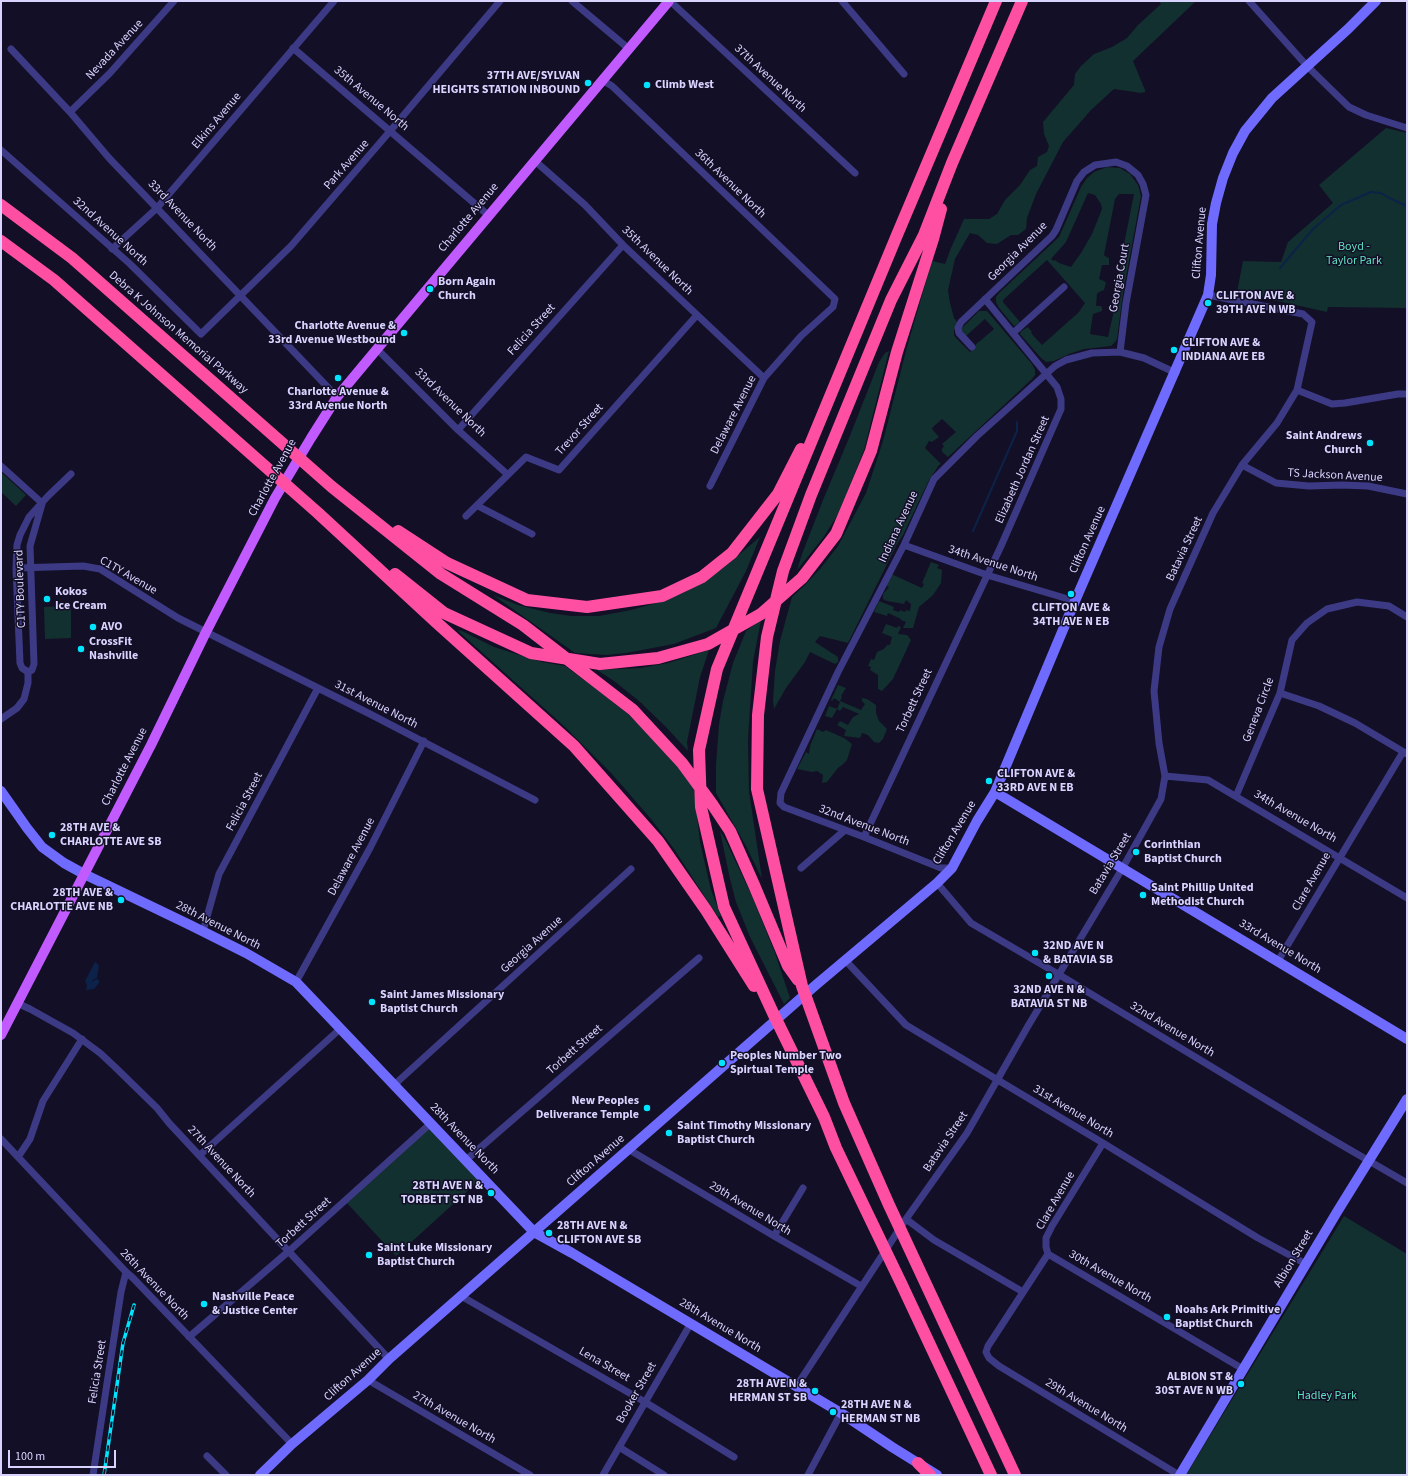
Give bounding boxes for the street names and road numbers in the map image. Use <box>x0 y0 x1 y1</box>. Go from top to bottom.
street label: Nevada Avenue <box>83 17 147 83</box>
street label: 37th Avenue North <box>731 42 809 116</box>
street label: 35th Avenue North <box>331 63 411 135</box>
street label: Elkins Avenue <box>189 90 245 152</box>
street label: Park Avenue <box>321 137 373 193</box>
street label: 36th Avenue North <box>691 146 769 222</box>
street label: 33rd Avenue North <box>144 177 220 255</box>
street label: Charlotte Avenue <box>436 180 502 256</box>
street label: 32nd Avenue North <box>70 195 150 269</box>
street label: Clifton Avenue <box>1190 206 1210 280</box>
street label: Georgia Avenue <box>985 219 1051 285</box>
street label: 35th Avenue North <box>618 223 696 299</box>
street label: Georgia Court <box>1107 243 1133 313</box>
street label: Debra K Johnson Memorial Parkway <box>105 269 251 397</box>
street label: Felicia Street <box>505 301 559 359</box>
street label: 33rd Avenue North <box>411 365 489 441</box>
street label: Delaware Avenue <box>708 373 760 457</box>
street label: Trevor Street <box>553 401 607 459</box>
street label: Elizabeth Jordan Street <box>993 414 1053 526</box>
street label: Charlotte Avenue <box>246 437 300 519</box>
street label: TS Jackson Avenue <box>1287 466 1383 486</box>
street label: Indiana Avenue <box>876 489 922 565</box>
street label: Clifton Avenue <box>1067 504 1109 576</box>
street label: Batavia Street <box>1164 514 1206 584</box>
street label: 34th Avenue North <box>946 543 1040 585</box>
street label: C1TY Boulevard <box>12 550 30 628</box>
street label: C1TY Avenue <box>97 554 159 598</box>
street label: Torbett Street <box>894 667 936 735</box>
street label: Geneva Circle <box>1240 676 1278 744</box>
street label: 31st Avenue North <box>332 678 420 732</box>
street label: Charlotte Avenue <box>99 725 151 809</box>
street label: Felicia Street <box>223 770 267 834</box>
street label: 34th Avenue North <box>1251 787 1339 847</box>
street label: Clifton Avenue <box>930 798 980 868</box>
street label: 32nd Avenue North <box>817 802 911 850</box>
street label: Delaware Avenue <box>325 815 379 899</box>
street label: Batavia Street <box>1087 830 1135 898</box>
street label: Clare Avenue <box>1289 850 1335 914</box>
street label: 28th Avenue North <box>173 898 263 954</box>
street label: Georgia Avenue <box>498 913 566 977</box>
street label: 33rd Avenue North <box>1236 917 1324 977</box>
street label: 32nd Avenue North <box>1127 999 1217 1061</box>
street label: Torbett Street <box>544 1022 606 1078</box>
street label: 31st Avenue North <box>1030 1082 1116 1142</box>
street label: 28th Avenue North <box>426 1100 502 1178</box>
street label: Batavia Street <box>920 1109 972 1175</box>
street label: 27th Avenue North <box>184 1123 258 1201</box>
street label: Clifton Avenue <box>564 1132 628 1190</box>
street label: Clare Avenue <box>1033 1169 1079 1233</box>
street label: 29th Avenue North <box>706 1179 794 1239</box>
street label: Torbett Street <box>274 1195 334 1251</box>
street label: Albion Street <box>1271 1228 1317 1290</box>
street label: 26th Avenue North <box>116 1246 192 1324</box>
street label: 30th Avenue North <box>1066 1247 1154 1307</box>
street label: 28th Avenue North <box>676 1296 764 1356</box>
street label: Felicia Street <box>86 1339 110 1405</box>
street label: Clifton Avenue <box>321 1345 385 1405</box>
street label: Lena Street <box>576 1345 632 1385</box>
street label: Booker Street <box>614 1360 660 1426</box>
street label: 29th Avenue North <box>1042 1376 1130 1436</box>
street label: 27th Avenue North <box>410 1388 498 1448</box>

